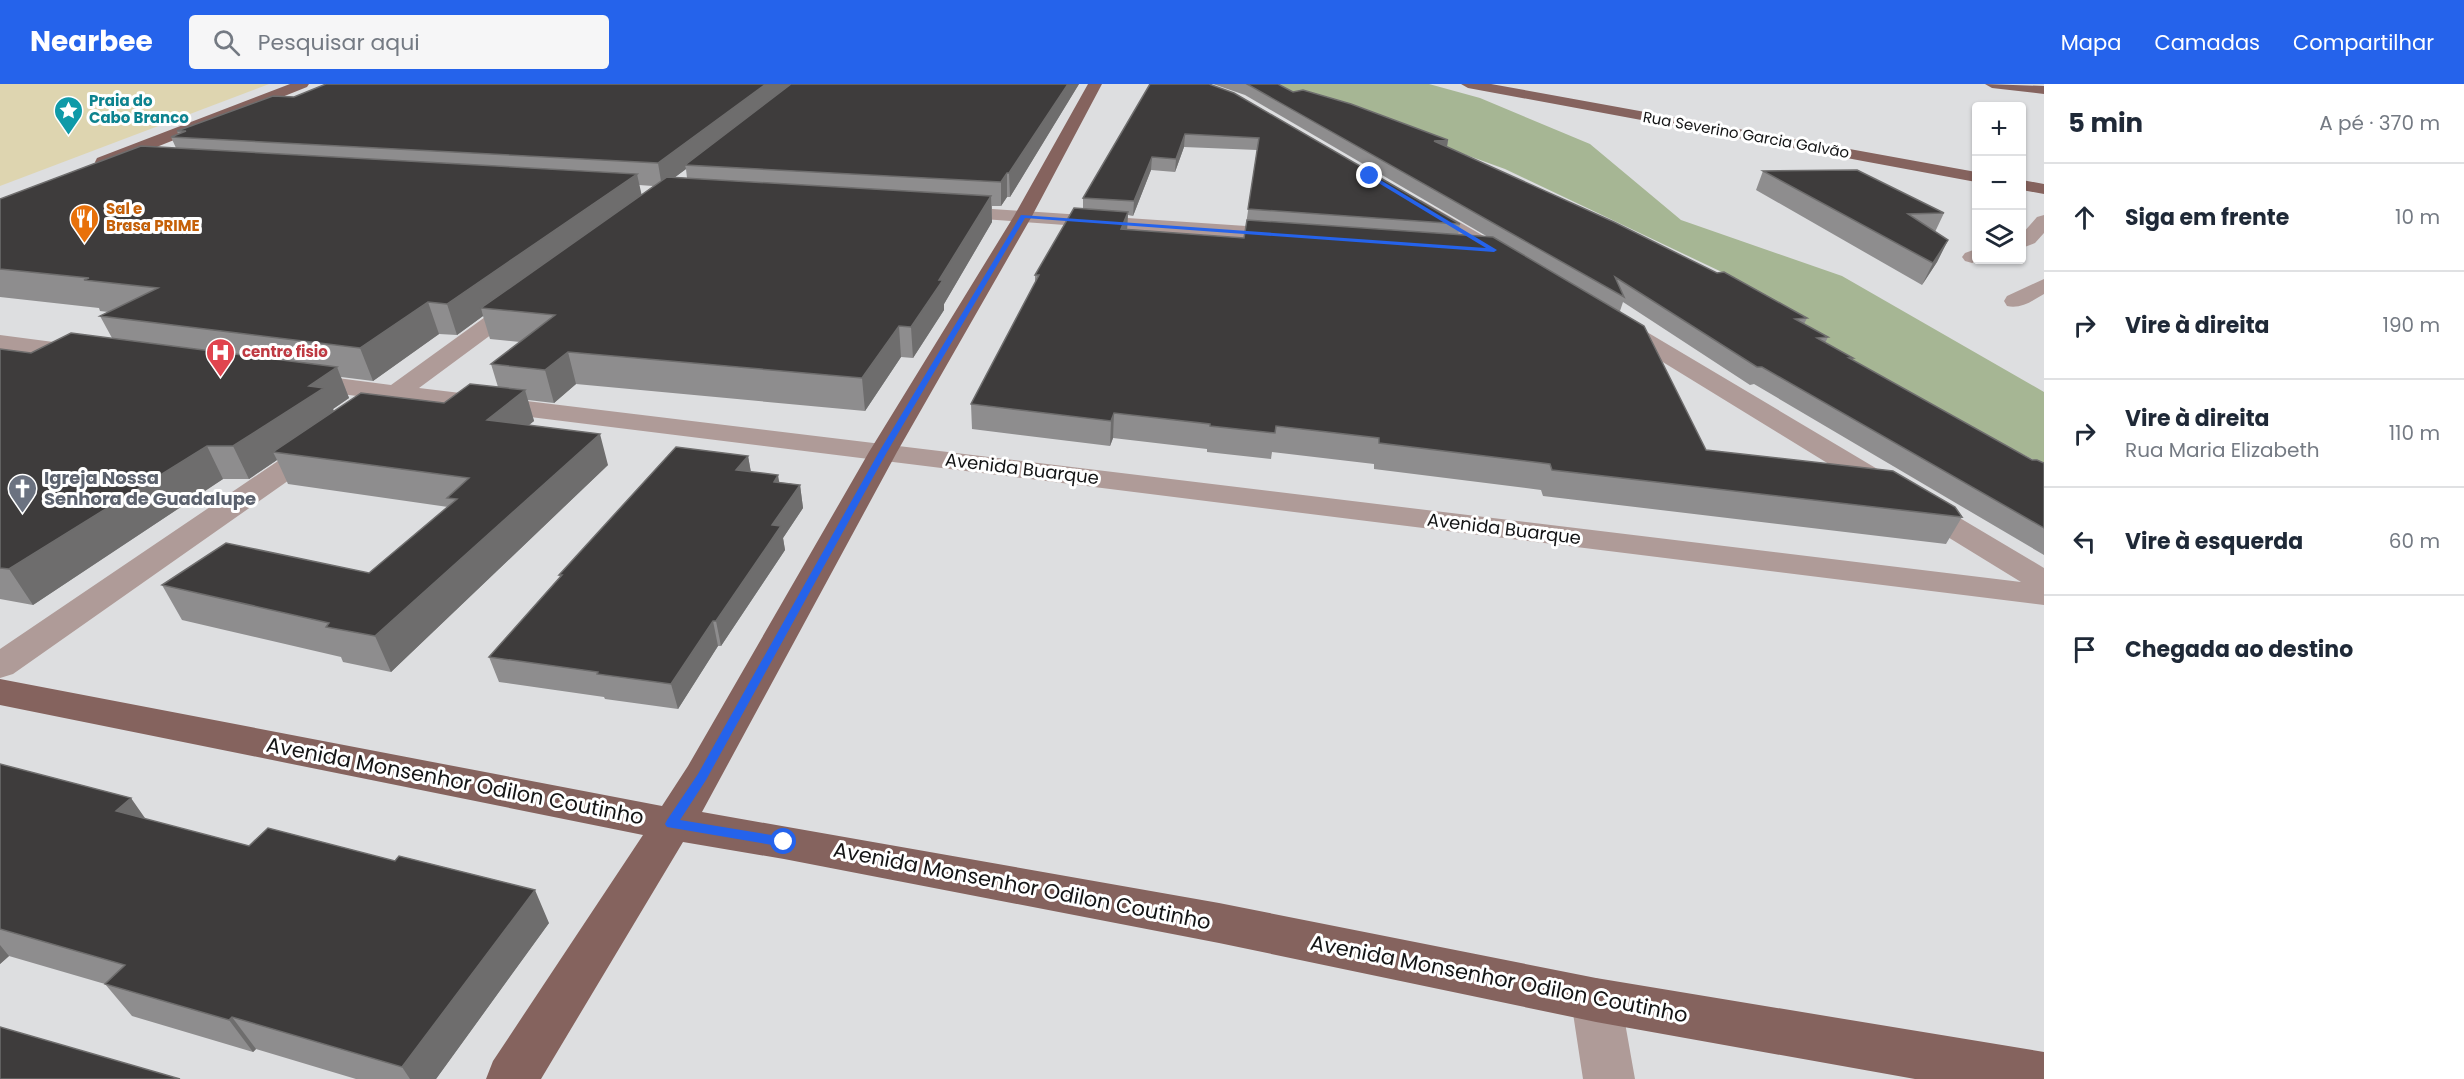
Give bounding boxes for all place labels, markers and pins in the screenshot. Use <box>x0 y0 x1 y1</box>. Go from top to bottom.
place label: Praia do Cabo Branco <box>89 90 189 128</box>
place icon: Praia do Cabo Branco <box>52 94 84 136</box>
place label: Sal e Brasa PRIME <box>106 198 200 236</box>
restaurant icon: Sal e Brasa PRIME <box>69 202 101 244</box>
hospital icon: centro fisio <box>205 336 237 378</box>
place label: centro fisio <box>242 341 328 362</box>
place label: Igreja Nossa Senhora de Guadalupe <box>44 465 256 511</box>
church icon: Igreja Nossa Senhora de Guadalupe <box>7 472 39 514</box>

